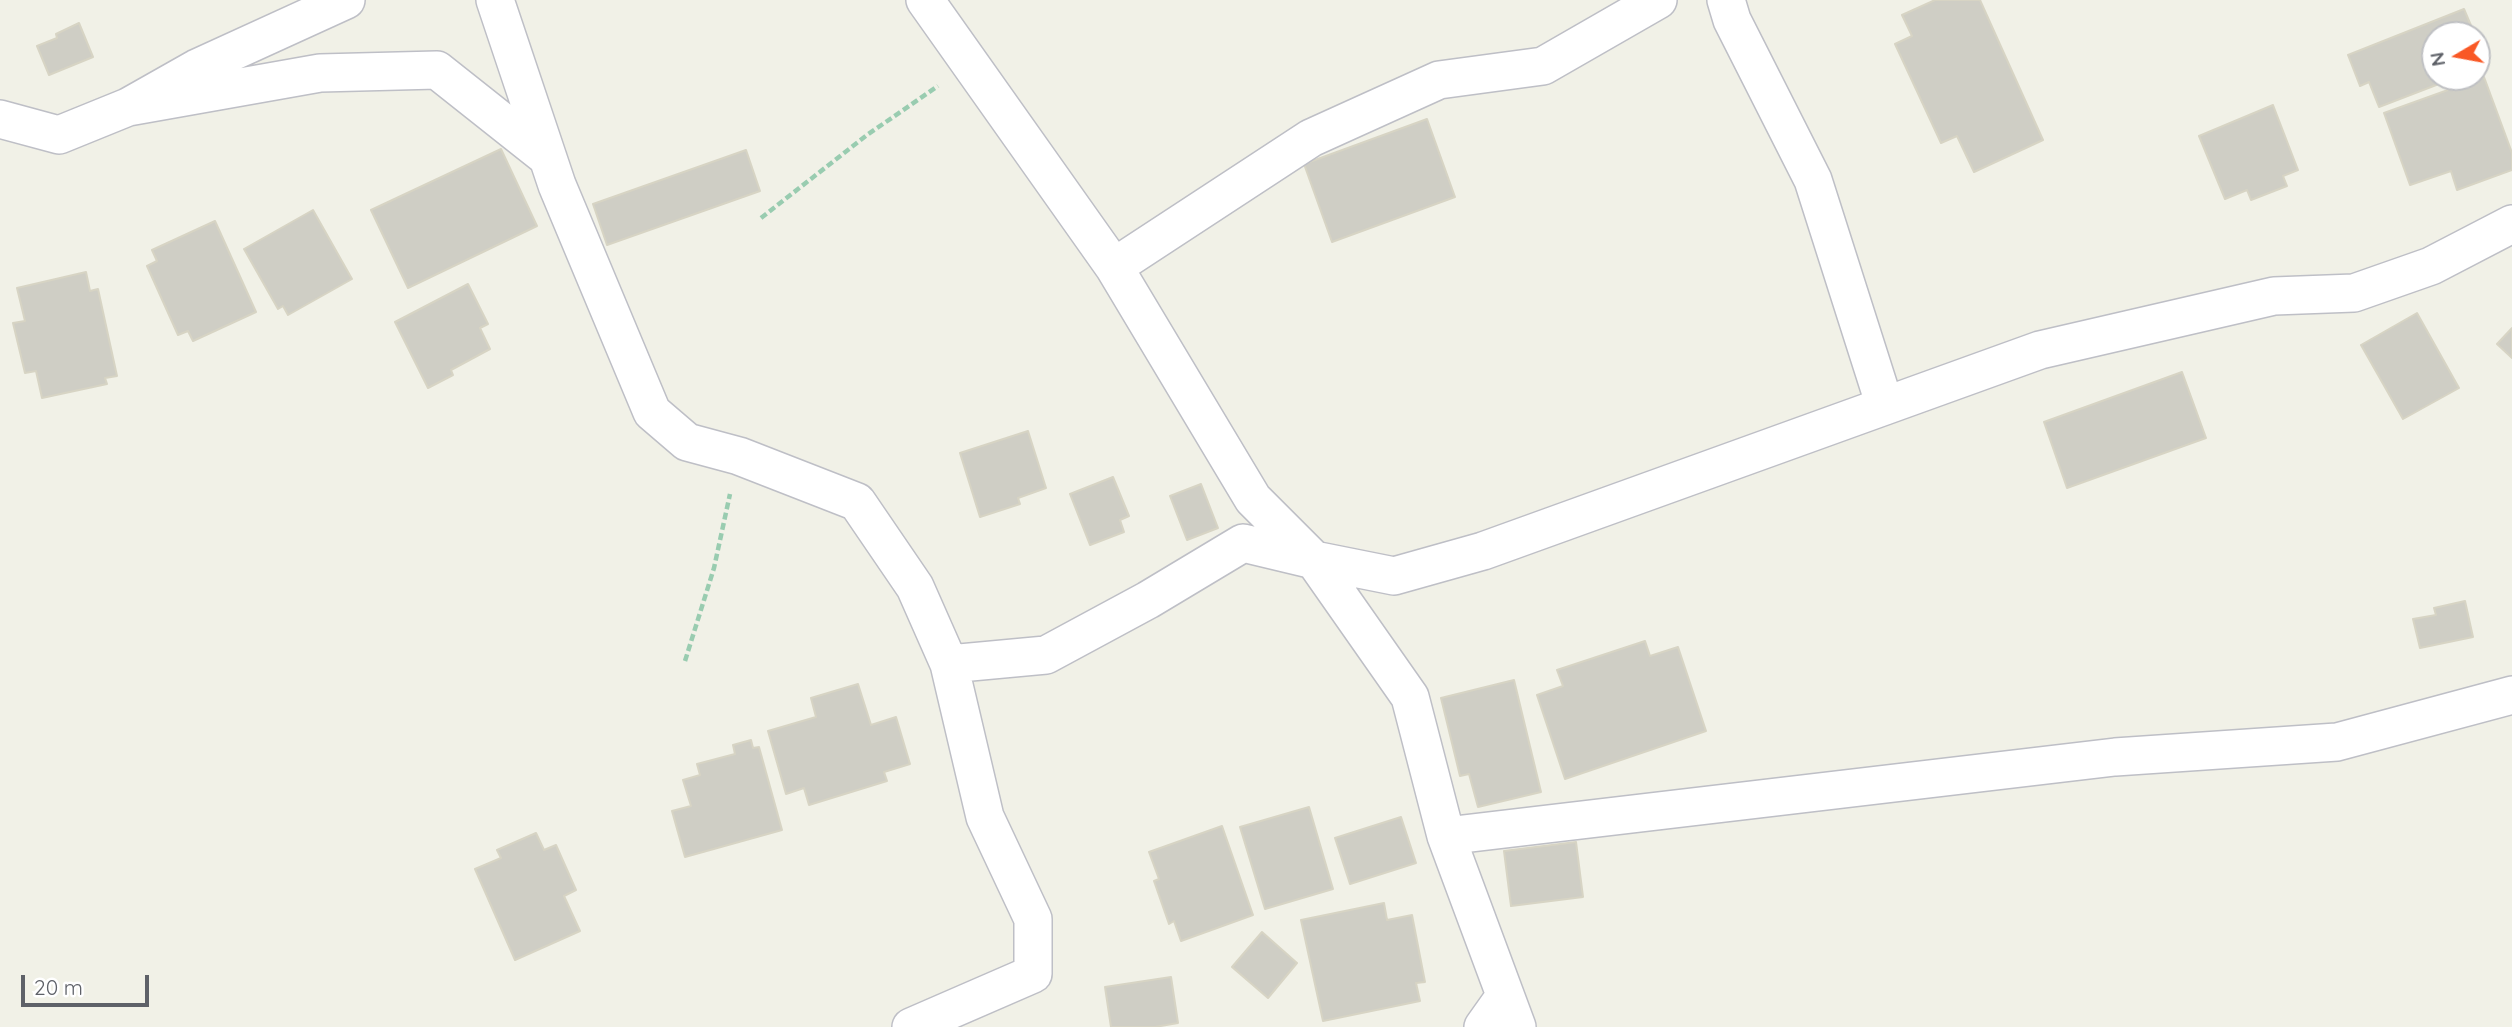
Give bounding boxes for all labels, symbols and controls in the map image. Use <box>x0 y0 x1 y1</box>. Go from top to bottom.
north arrow <box>2421 21 2491 91</box>
text: N <box>2424 50 2450 68</box>
scale bar <box>24 960 152 1004</box>
text: 20 m <box>34 974 83 1000</box>

